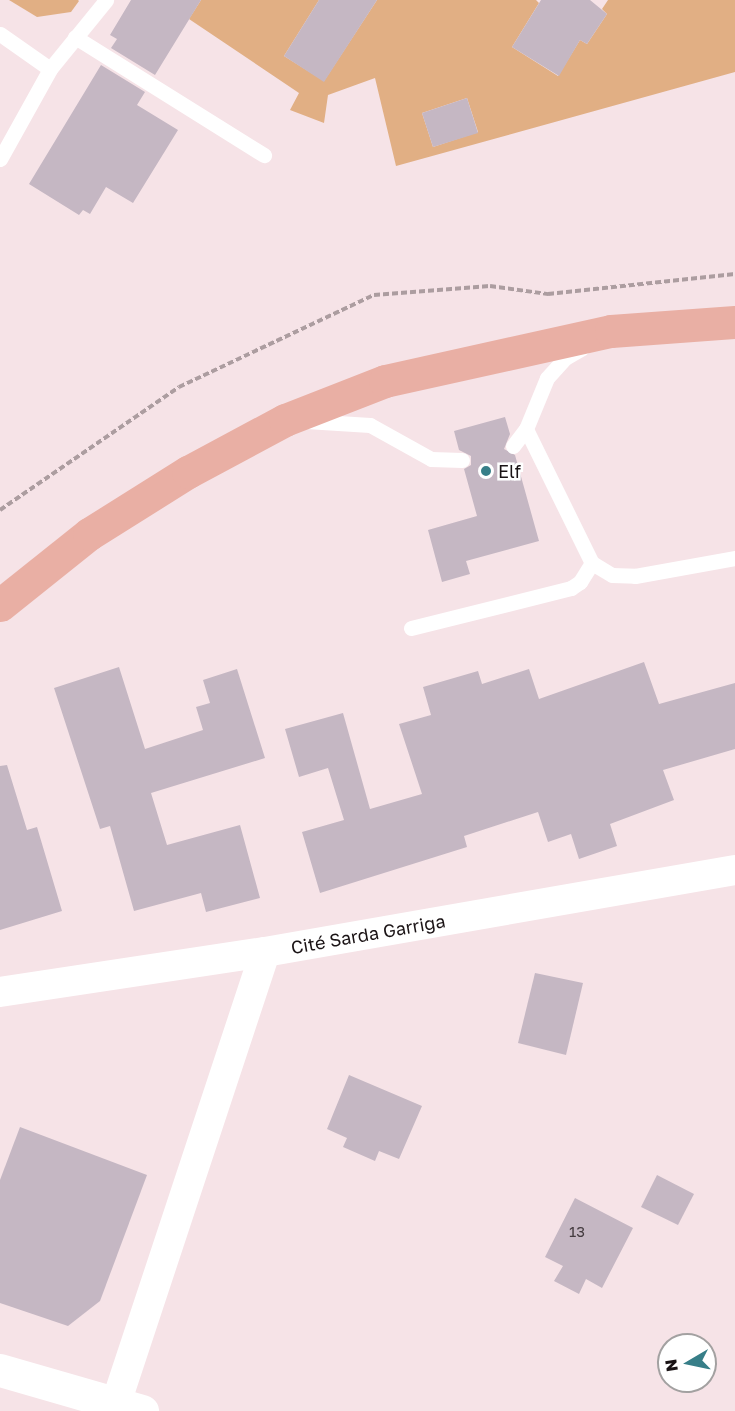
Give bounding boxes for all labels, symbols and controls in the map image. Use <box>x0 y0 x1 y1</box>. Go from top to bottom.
place label: Elf <box>498 460 521 482</box>
marker: Elf <box>479 464 493 478</box>
street label: Cité Sarda Garriga <box>289 910 447 958</box>
house number: 13 <box>569 1223 585 1241</box>
north arrow <box>657 1333 717 1393</box>
text: N <box>660 1358 682 1373</box>

